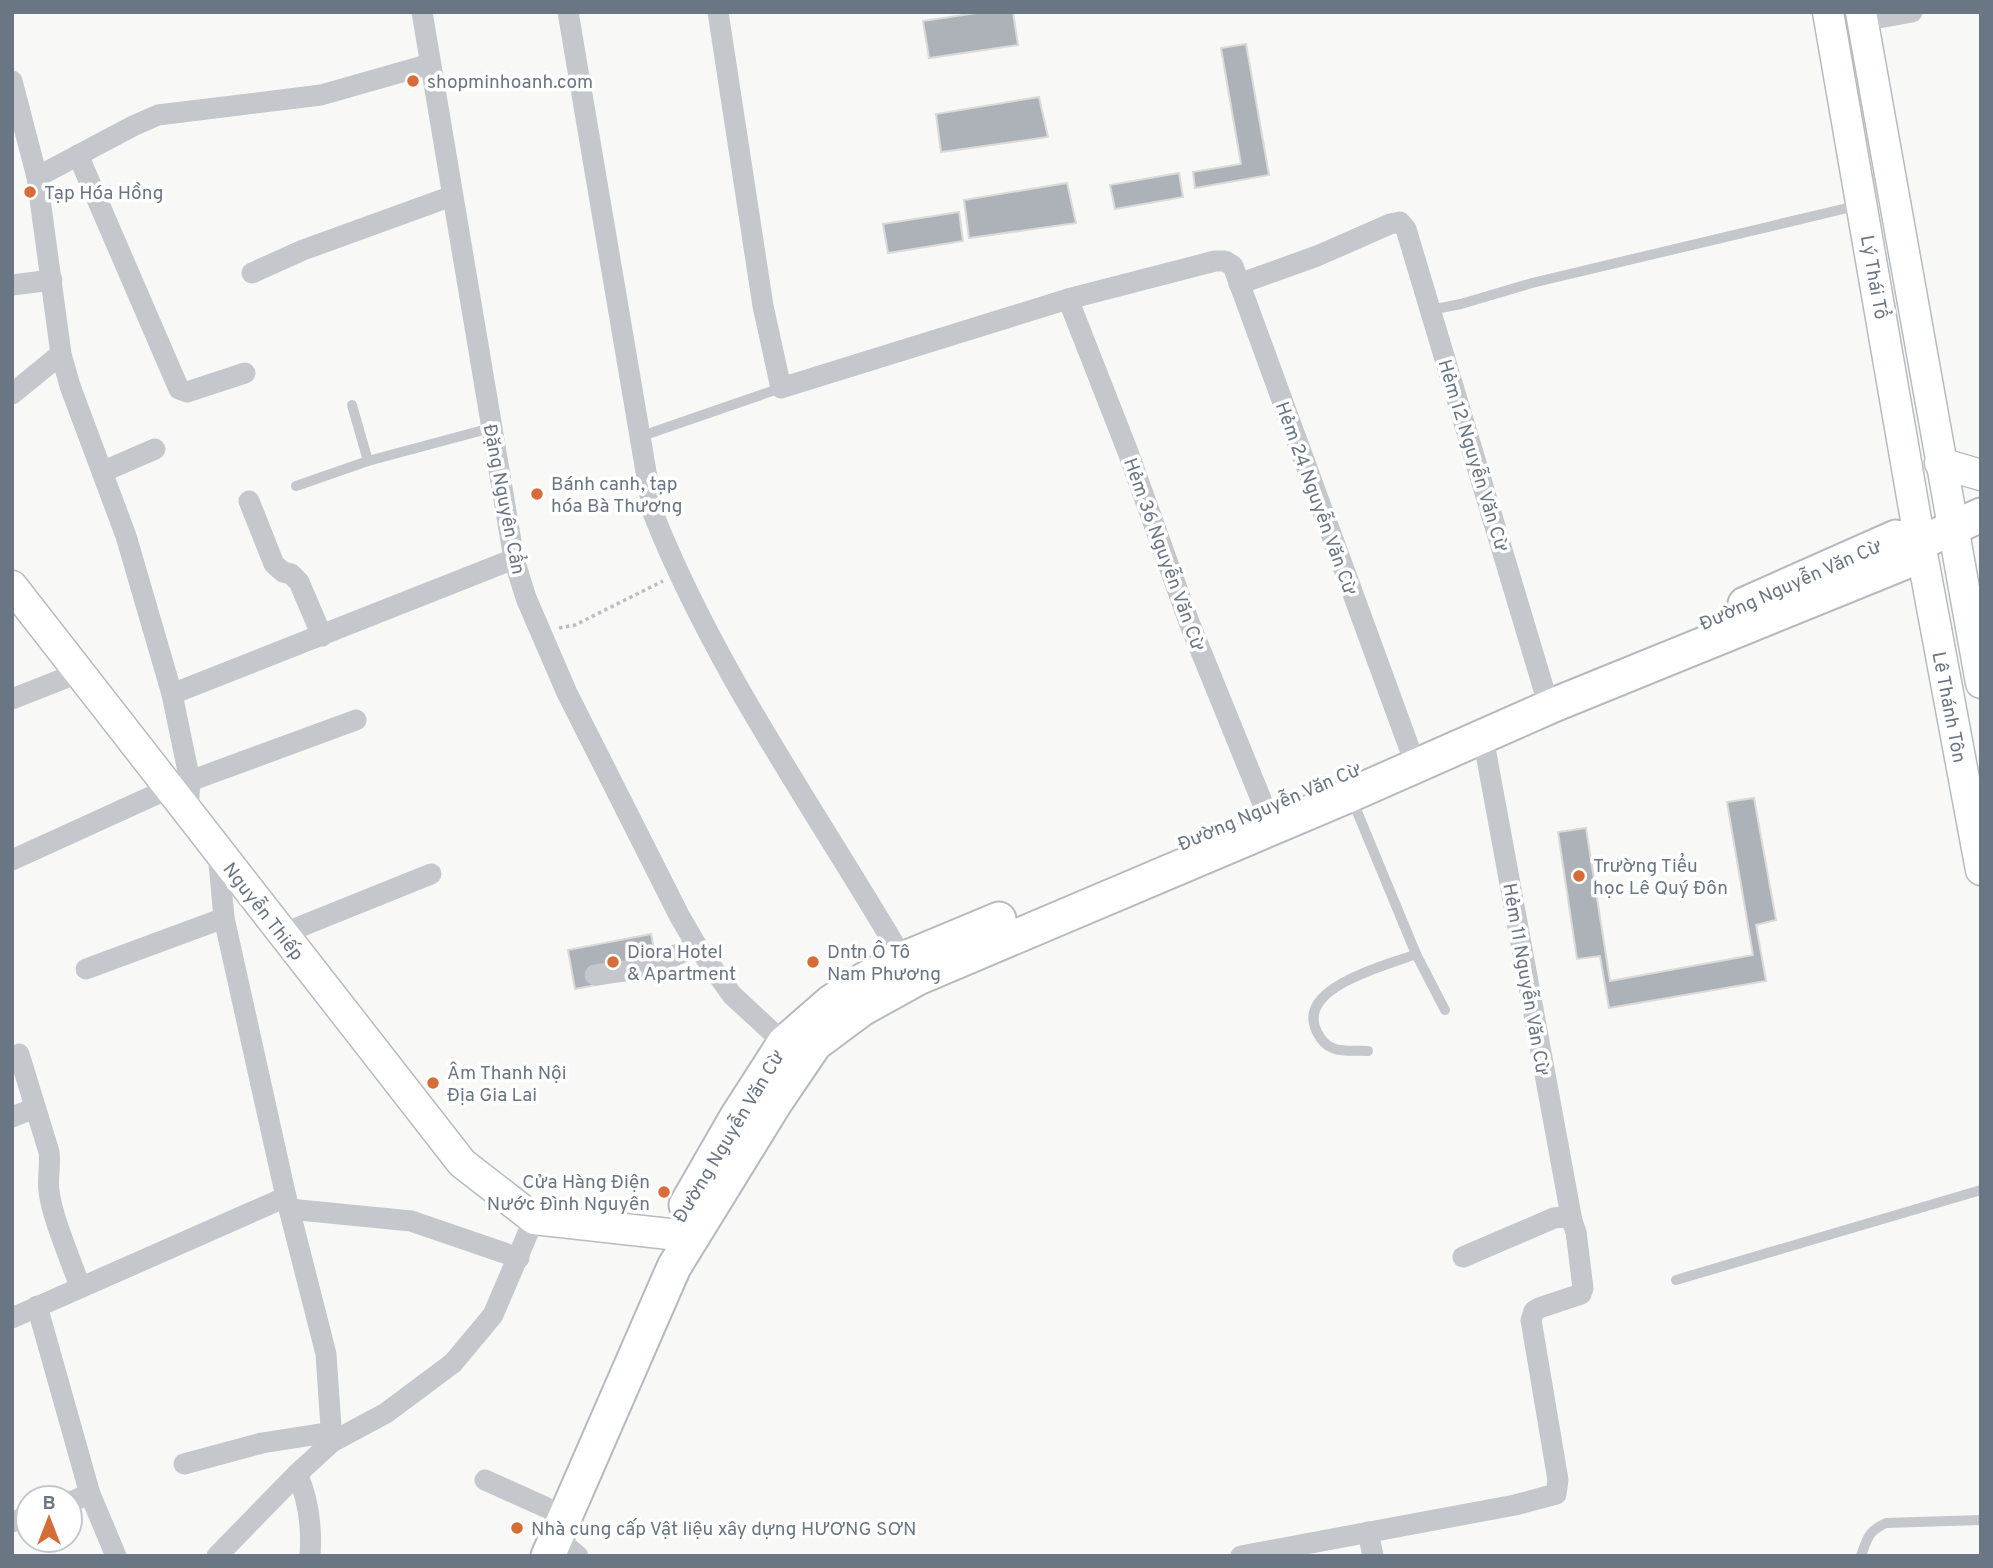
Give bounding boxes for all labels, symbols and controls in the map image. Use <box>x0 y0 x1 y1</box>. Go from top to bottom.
place label: shopminhoanh.com <box>427 71 593 95</box>
marker: shopminhoanh.com <box>405 73 421 89</box>
place label: Tạp Hóa Hồng <box>44 182 163 206</box>
marker: Tạp Hóa Hồng <box>22 184 38 200</box>
street label: Lý Thái Tổ <box>1854 233 1895 321</box>
street label: Hẻm 12 Nguyễn Văn Cừ <box>1431 356 1514 554</box>
street label: Hẻm 24 Nguyễn Văn Cừ <box>1269 398 1362 599</box>
street label: Đặng Nguyên Cẩn <box>477 422 532 577</box>
street label: Hẻm 36 Nguyễn Văn Cừ <box>1117 455 1210 654</box>
place label: Bánh canh, tạp hóa Bà Thương <box>551 473 682 519</box>
marker: Bánh canh, tạp hóa Bà Thương <box>529 486 545 502</box>
street label: Đường Nguyễn Văn Cừ <box>1696 534 1886 637</box>
street label: Lê Thánh Tôn <box>1925 650 1971 765</box>
street label: Đường Nguyễn Văn Cừ <box>1174 757 1365 857</box>
place label: Trường Tiểu học Lê Quý Đôn <box>1593 852 1728 901</box>
street label: Nguyễn Thiếp <box>217 858 309 966</box>
marker: Trường Tiểu học Lê Quý Đôn <box>1571 868 1587 884</box>
street label: Hẻm 11 Nguyễn Văn Cừ <box>1496 881 1555 1077</box>
place label: Dntn Ô Tô Nam Phương <box>827 940 941 987</box>
place label: Diora Hotel & Apartment <box>627 941 736 987</box>
marker: Diora Hotel & Apartment <box>605 954 621 970</box>
marker: Dntn Ô Tô Nam Phương <box>805 954 821 970</box>
street label: Đường Nguyễn Văn Cừ <box>668 1046 791 1228</box>
place label: Âm Thanh Nội Địa Gia Lai <box>447 1061 567 1108</box>
marker: Âm Thanh Nội Địa Gia Lai <box>425 1075 441 1091</box>
place label: Cửa Hàng Điện Nước Đình Nguyên <box>487 1171 650 1217</box>
marker: Cửa Hàng Điện Nước Đình Nguyên <box>656 1184 672 1200</box>
north arrow <box>14 1484 84 1554</box>
text: B <box>42 1492 56 1516</box>
place label: Nhà cung cấp Vật liệu xây dựng HƯƠNG SƠN <box>531 1518 916 1542</box>
marker: Nhà cung cấp Vật liệu xây dựng HƯƠNG SƠN <box>509 1520 525 1536</box>

